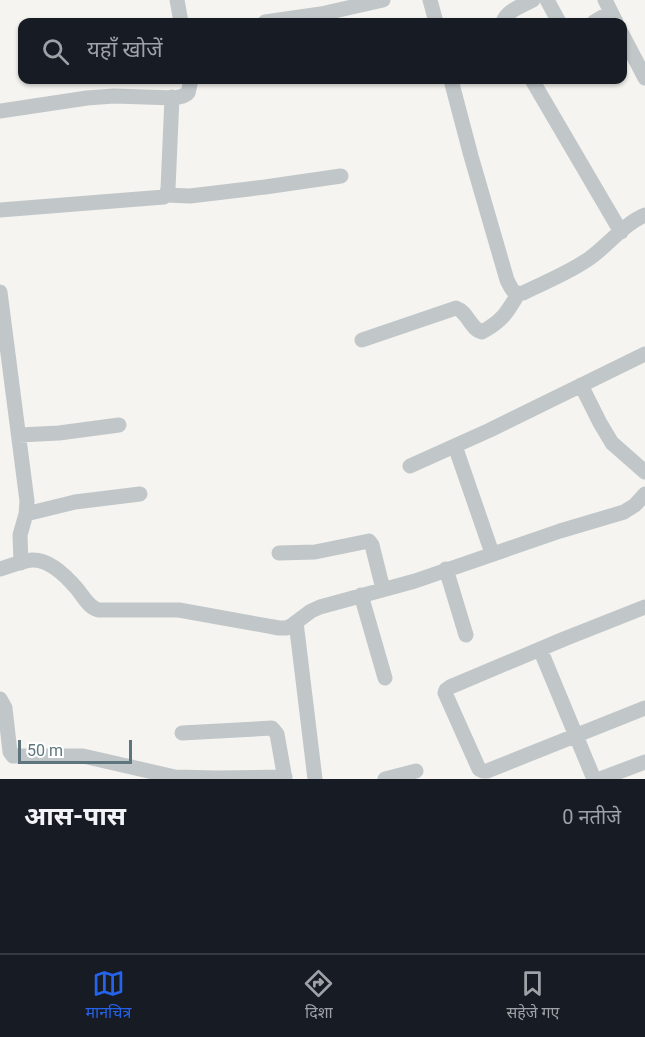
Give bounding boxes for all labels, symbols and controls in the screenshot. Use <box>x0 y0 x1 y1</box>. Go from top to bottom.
search box <box>18 18 627 84</box>
icon: search <box>39 35 72 68</box>
text: यहाँ खोजें <box>87 37 163 62</box>
scale bar <box>18 737 132 764</box>
text: 50 m <box>27 741 63 760</box>
text: आस-पास <box>24 801 126 831</box>
text: 0 नतीजे <box>562 805 621 829</box>
tab: मानचित्र <box>86 967 131 1025</box>
tab: दिशा <box>302 967 335 1025</box>
tab: सहेजे गए <box>506 967 559 1025</box>

